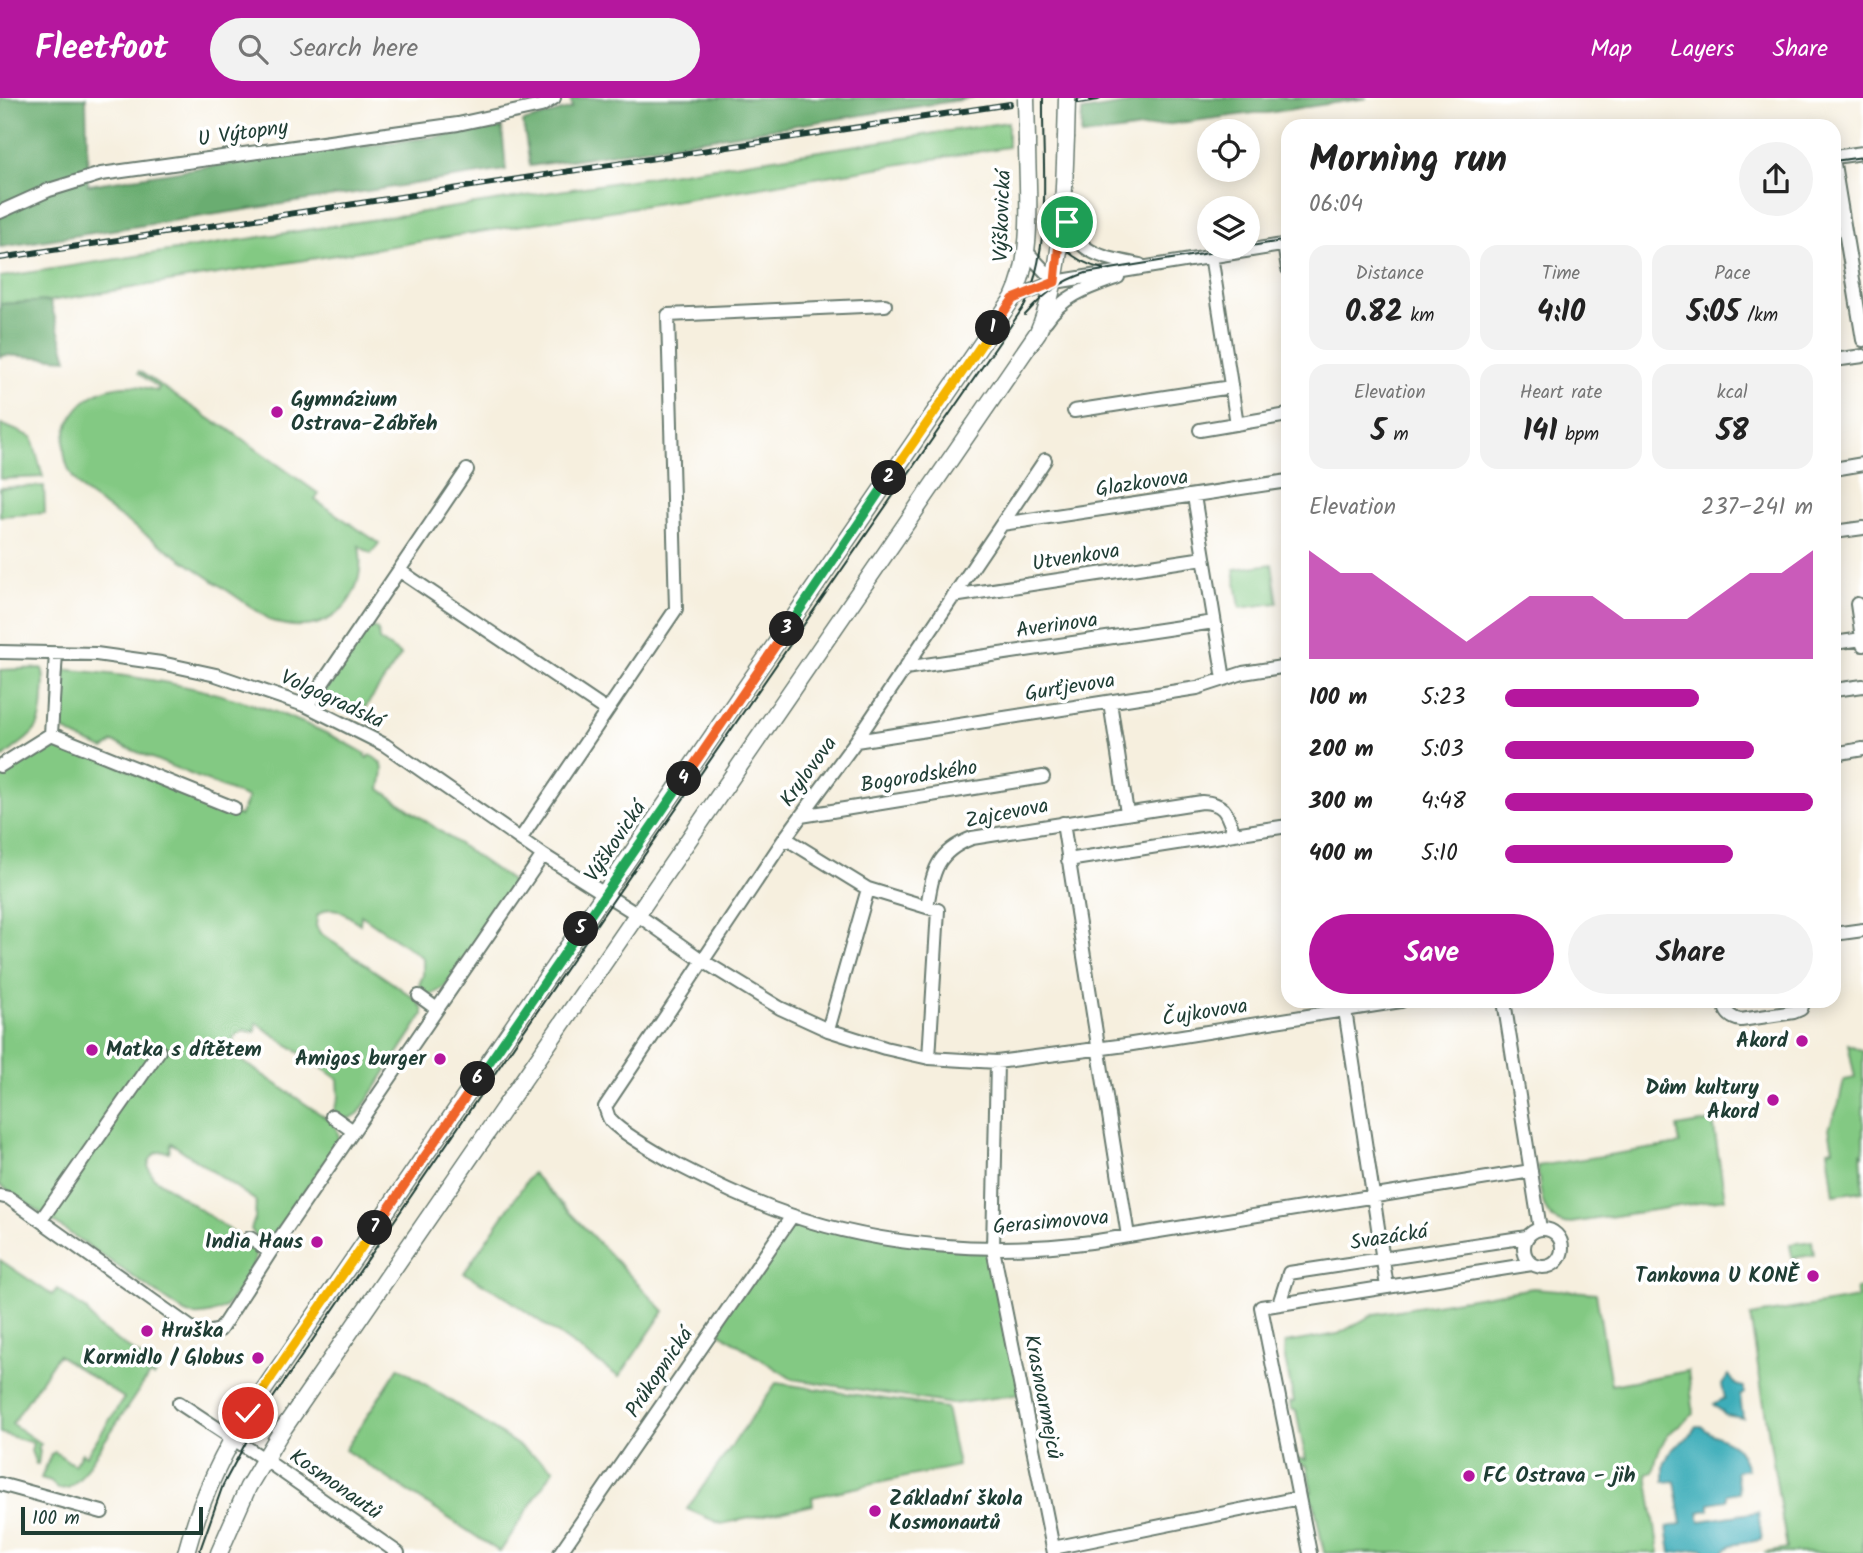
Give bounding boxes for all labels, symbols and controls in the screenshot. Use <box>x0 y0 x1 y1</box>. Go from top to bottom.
search box <box>210 18 700 81</box>
text: Fleetfoot <box>35 23 168 76</box>
text: Search here <box>290 28 418 70</box>
icon: search <box>234 30 272 68</box>
text: Map <box>1590 30 1632 69</box>
text: Layers <box>1670 30 1734 69</box>
text: Share <box>1772 30 1828 69</box>
street label: U Výtopny <box>196 111 290 157</box>
map controls <box>1197 119 1260 259</box>
button: locate <box>1197 119 1260 182</box>
text: Morning run <box>1309 131 1507 191</box>
button: share <box>1739 142 1813 216</box>
street label: Výškovická <box>985 167 1021 263</box>
text: 06:04 <box>1309 187 1363 223</box>
pin <box>1037 192 1097 252</box>
button: layers <box>1197 196 1260 259</box>
icon: arrive <box>1048 203 1086 241</box>
text: Distance <box>1356 259 1424 289</box>
text: Time <box>1542 259 1580 289</box>
text: Pace <box>1714 259 1750 289</box>
text: 0.82 <box>1345 289 1403 337</box>
text: 4:10 <box>1537 289 1585 337</box>
text: 5:05 <box>1687 289 1740 337</box>
text: km <box>1403 301 1434 331</box>
text: /km <box>1740 301 1778 331</box>
pin: 1 <box>976 310 1010 345</box>
text: 1 <box>990 312 995 342</box>
text: Elevation <box>1354 378 1426 408</box>
text: Heart rate <box>1520 378 1602 408</box>
text: kcal <box>1717 378 1748 408</box>
place label: Gymnázium Ostrava-Zábřeh <box>291 384 438 441</box>
marker: Gymnázium Ostrava-Zábřeh <box>269 404 285 420</box>
text: 5 <box>1371 408 1386 456</box>
text: 141 <box>1523 408 1557 456</box>
text: 58 <box>1716 408 1749 456</box>
text: m <box>1386 420 1409 450</box>
text: bpm <box>1557 420 1599 450</box>
pin: 2 <box>872 460 906 496</box>
street label: Glazkovova <box>1093 461 1191 507</box>
text: 2 <box>883 462 894 492</box>
text: Elevation <box>1309 490 1396 526</box>
text: 237–241 m <box>1701 490 1813 526</box>
street label: Utvenkova <box>1030 535 1122 581</box>
street label: Averinova <box>1014 604 1100 648</box>
pin: 3 <box>770 612 804 646</box>
text: 3 <box>781 613 792 643</box>
street label: Volgogradská <box>275 662 391 739</box>
street label: Gurťjevova <box>1023 665 1117 711</box>
text: 100 m <box>1309 680 1367 716</box>
text: 5:23 <box>1421 680 1466 716</box>
street label: Krylovova <box>772 730 846 814</box>
text: 200 m <box>1309 732 1374 768</box>
text: 5:03 <box>1421 732 1464 768</box>
street label: Bogorodského <box>858 751 980 803</box>
pin: 4 <box>666 762 702 796</box>
text: 4 <box>678 763 689 793</box>
text: 300 m <box>1309 784 1373 820</box>
text: 4:48 <box>1421 784 1466 820</box>
street label: Zajcevova <box>963 790 1051 838</box>
street label: Výškovická <box>577 793 657 889</box>
text: 400 m <box>1309 836 1373 872</box>
text: 5:10 <box>1421 836 1458 872</box>
pin: 5 <box>564 912 598 946</box>
text: 5 <box>576 913 585 943</box>
button: Save <box>1309 914 1554 994</box>
button: Share <box>1568 914 1813 994</box>
street label: Čujkovova <box>1160 990 1250 1036</box>
place label: Akord <box>1736 1025 1789 1058</box>
marker: Akord <box>1794 1033 1810 1049</box>
place label: Matka s dítětem <box>106 1034 262 1067</box>
marker: Matka s dítětem <box>84 1042 100 1058</box>
place label: Amigos burger <box>295 1043 427 1076</box>
marker: Amigos burger <box>432 1051 448 1067</box>
pin: 6 <box>461 1062 496 1096</box>
text: 6 <box>472 1063 483 1093</box>
place label: Dům kultury Akord <box>1645 1072 1760 1129</box>
marker: Dům kultury Akord <box>1765 1092 1781 1108</box>
street label: Gerasimovova <box>992 1201 1110 1245</box>
pin: 7 <box>358 1210 392 1246</box>
text: 7 <box>370 1212 379 1242</box>
street label: Svazácká <box>1348 1215 1432 1260</box>
place label: India Haus <box>205 1226 303 1259</box>
marker: India Haus <box>309 1234 325 1250</box>
place label: Tankovna U KONĚ <box>1635 1260 1800 1293</box>
marker: Tankovna U KONĚ <box>1805 1268 1821 1284</box>
place label: Hruška <box>161 1315 224 1348</box>
street label: Průkopnická <box>617 1319 704 1425</box>
marker: Hruška <box>139 1323 155 1339</box>
street label: Krasnoarmejců <box>1014 1332 1070 1462</box>
place label: Kormidlo / Globus <box>83 1342 244 1375</box>
marker: Kormidlo / Globus <box>250 1350 266 1366</box>
pin <box>218 1383 278 1443</box>
icon: check <box>229 1394 267 1432</box>
street label: Kosmonautů <box>282 1441 388 1529</box>
place label: FC Ostrava - jih <box>1483 1460 1636 1493</box>
marker: FC Ostrava - jih <box>1461 1468 1477 1484</box>
place label: Základní škola Kosmonautů <box>889 1483 1023 1540</box>
marker: Základní škola Kosmonautů <box>867 1503 883 1519</box>
scale bar <box>21 1504 203 1536</box>
text: 100 m <box>32 1504 80 1534</box>

